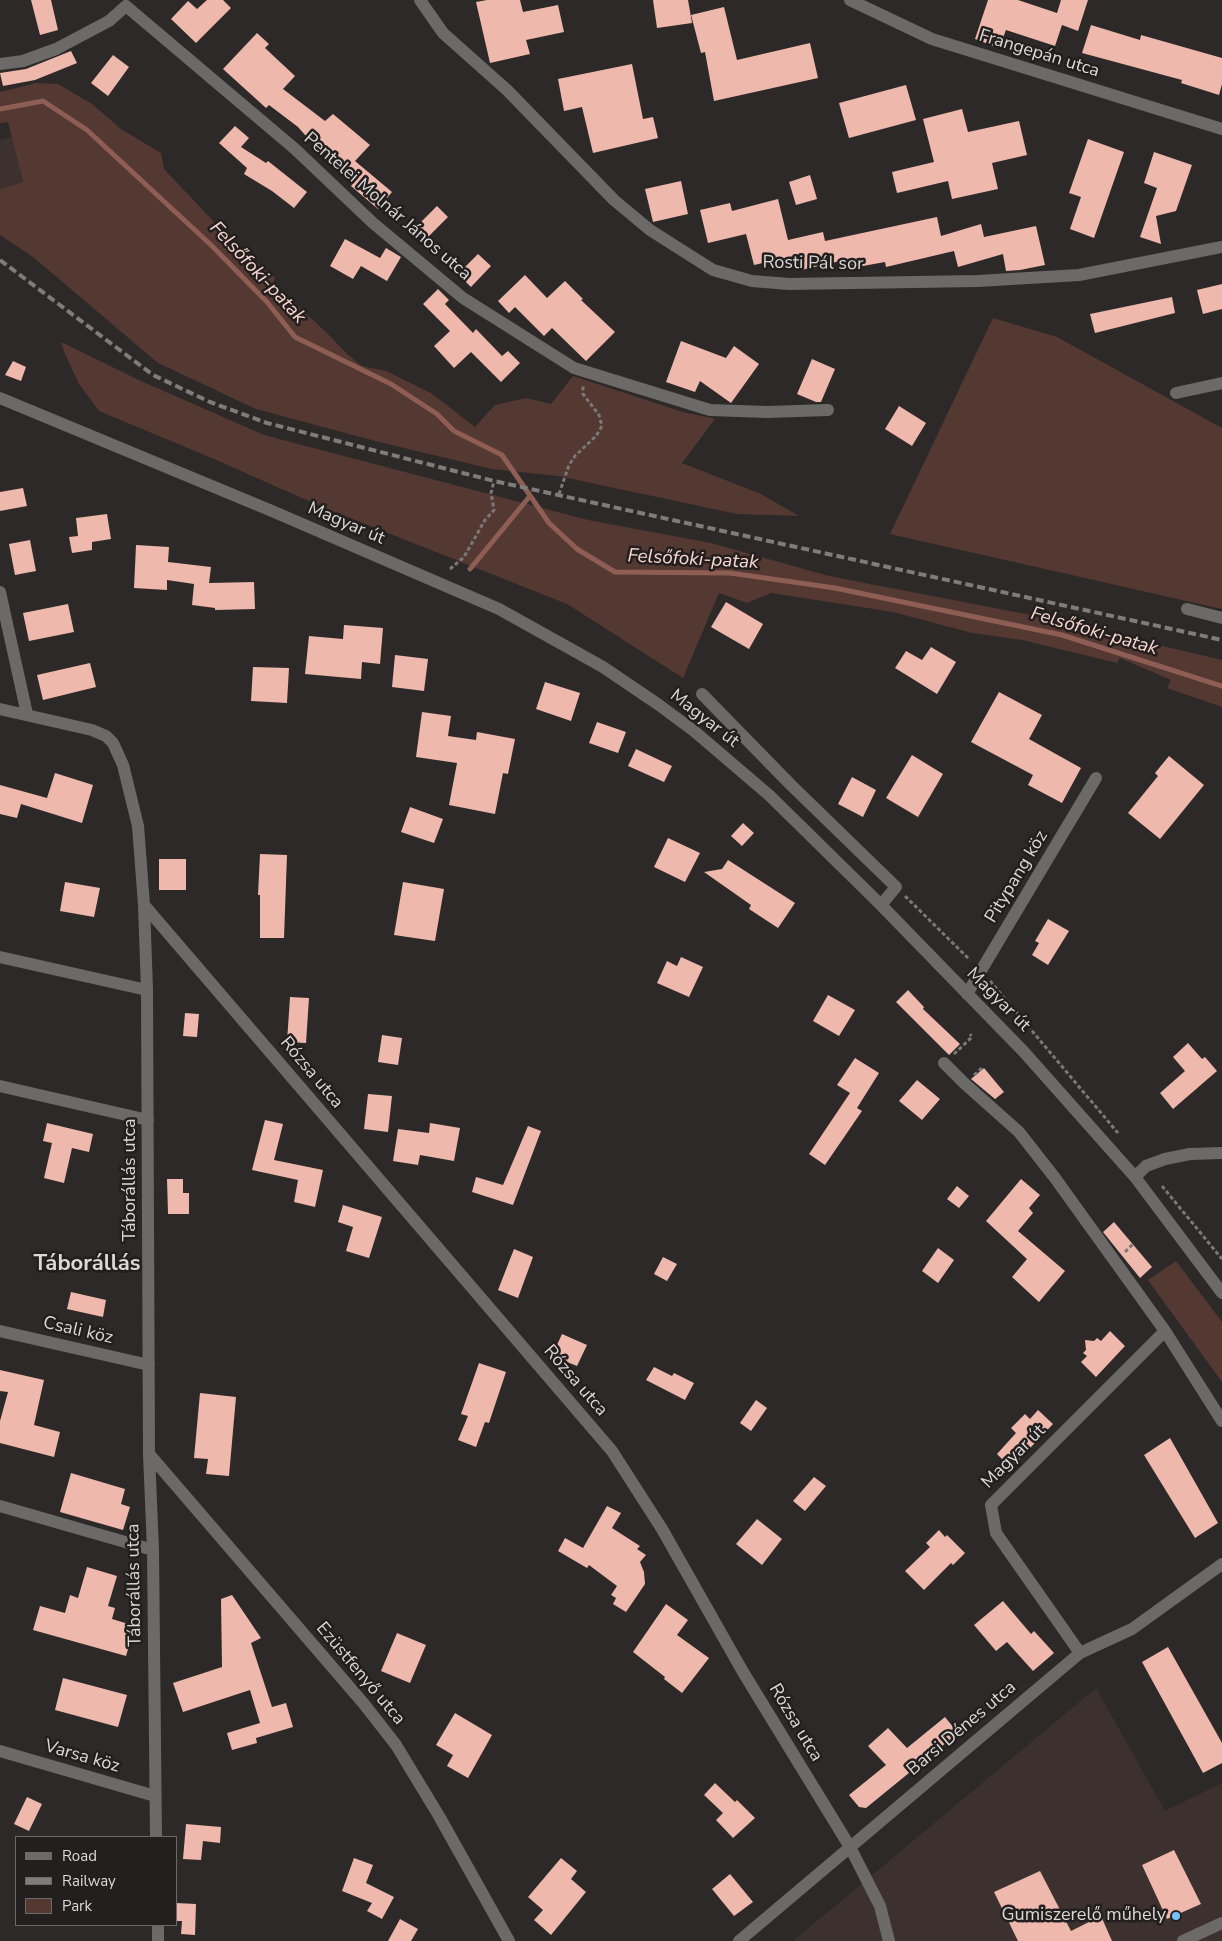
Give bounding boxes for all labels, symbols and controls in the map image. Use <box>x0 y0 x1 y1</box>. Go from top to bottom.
street label: Frangepán utca <box>976 25 1102 83</box>
street label: Pentelei Molnár János utca <box>299 128 475 286</box>
water label: Felsőfoki-patak <box>204 217 310 329</box>
street label: Rosti Pál sor <box>762 252 864 276</box>
street label: Magyar út <box>304 498 388 550</box>
water label: Felsőfoki-patak <box>627 545 759 575</box>
water label: Felsőfoki-patak <box>1028 603 1160 661</box>
street label: Magyar út <box>665 685 743 753</box>
street label: Pitypang köz <box>981 827 1053 927</box>
street label: Magyar út <box>962 964 1034 1036</box>
street label: Rózsa utca <box>275 1033 347 1113</box>
street label: Táborállás utca <box>120 1119 142 1241</box>
district label: Táborállás <box>33 1252 141 1278</box>
street label: Csali köz <box>41 1312 115 1350</box>
street label: Rózsa utca <box>538 1341 612 1421</box>
street label: Magyar út <box>978 1421 1050 1493</box>
street label: Táborállás utca <box>123 1523 147 1647</box>
street label: Ezüstfenyő utca <box>311 1618 409 1730</box>
street label: Barsi Dénes utca <box>903 1677 1021 1781</box>
street label: Rózsa utca <box>763 1680 827 1766</box>
street label: Varsa köz <box>42 1736 122 1778</box>
legend <box>15 1836 178 1926</box>
text: Road <box>62 1846 97 1866</box>
text: Railway <box>62 1871 116 1891</box>
text: Park <box>62 1896 92 1916</box>
place label: Gumiszerelő műhely <box>1001 1905 1166 1927</box>
marker: Gumiszerelő műhely <box>1170 1910 1182 1922</box>

